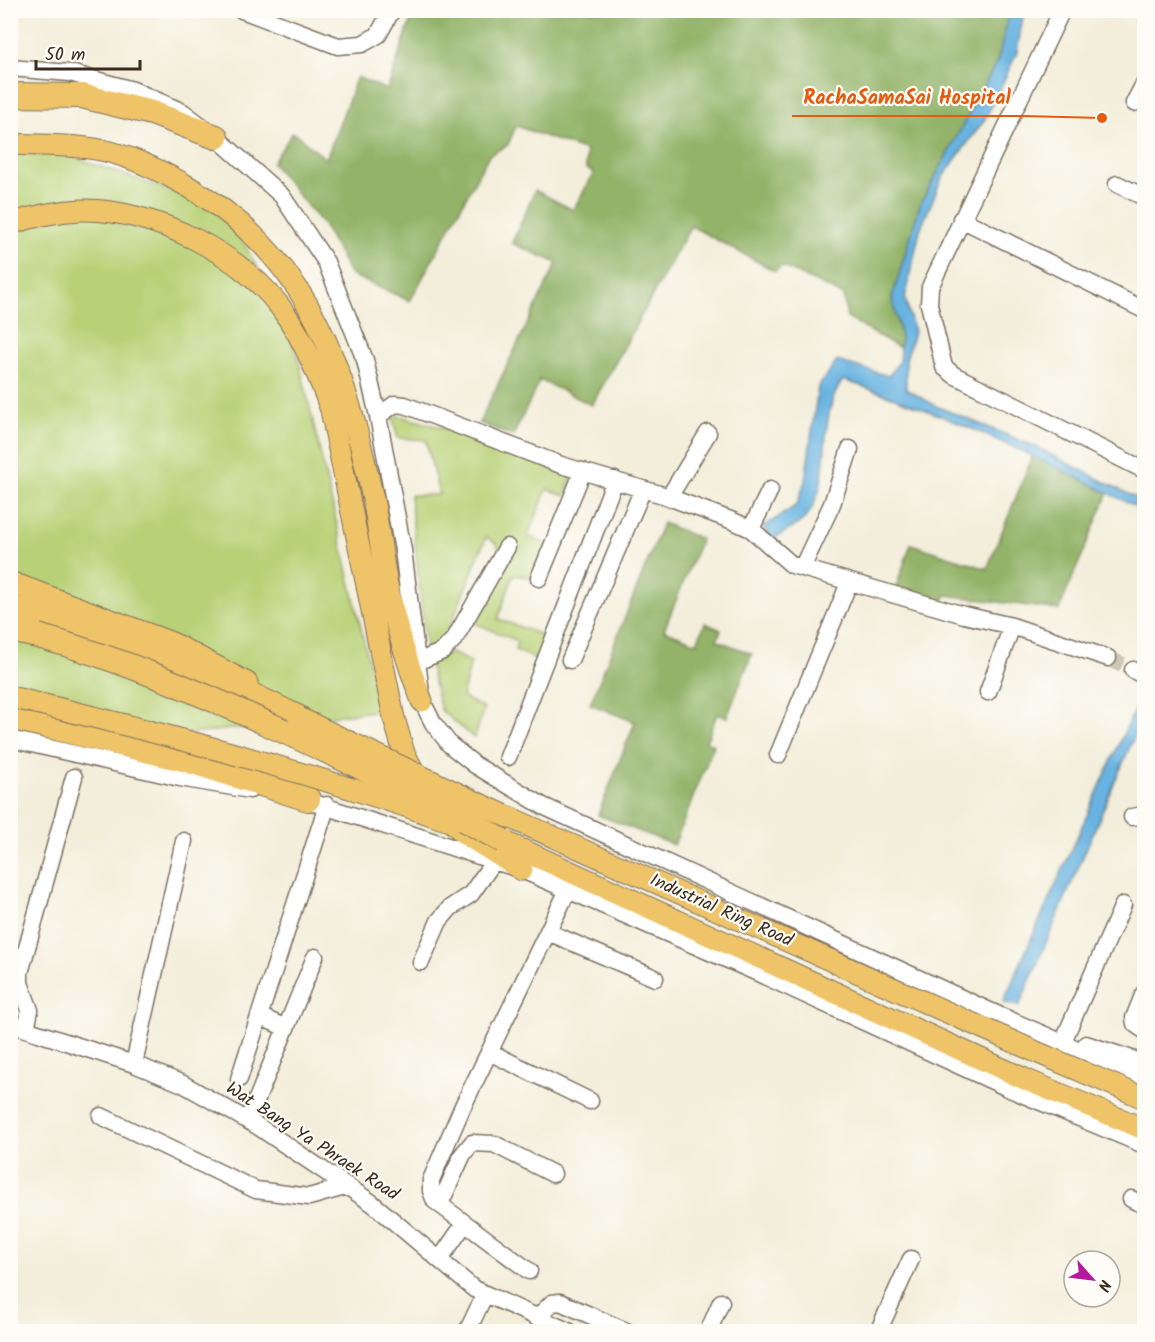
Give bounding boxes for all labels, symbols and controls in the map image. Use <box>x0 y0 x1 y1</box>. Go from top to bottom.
scale bar <box>36 33 140 71</box>
text: 50 m <box>45 41 85 70</box>
callout: RachaSamaSai Hospital <box>792 78 1023 116</box>
text: RachaSamaSai Hospital <box>803 83 1011 115</box>
street label: Industrial Ring Road <box>645 866 798 956</box>
street label: Wat Bang Ya Phraek Road <box>220 1075 405 1210</box>
north arrow <box>1062 1249 1122 1309</box>
text: N <box>1091 1275 1117 1296</box>

